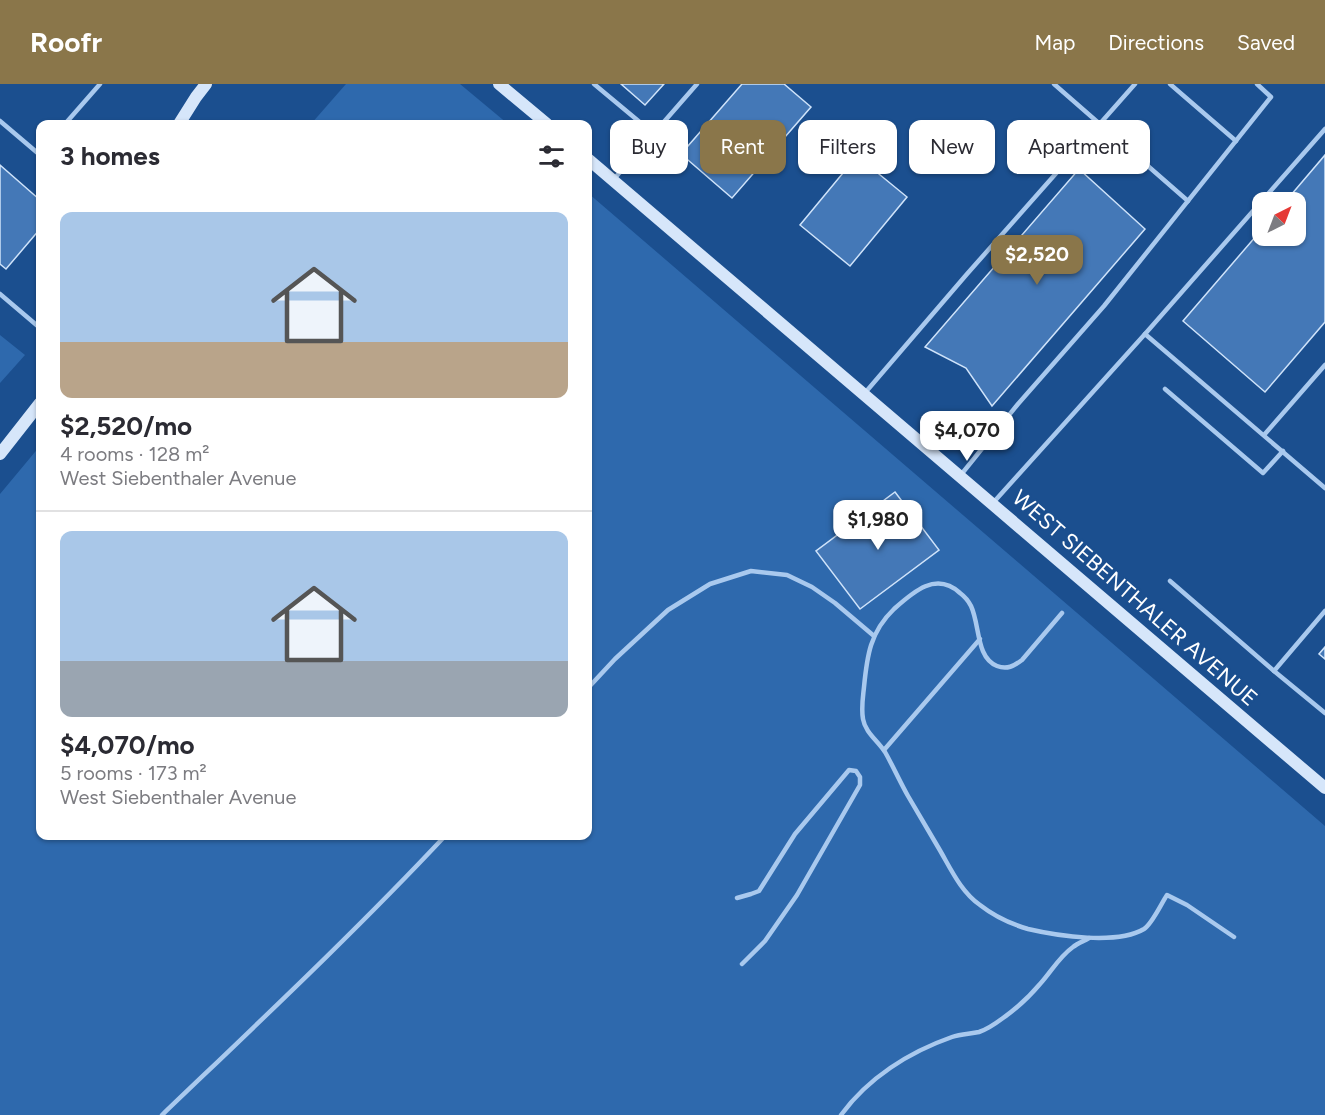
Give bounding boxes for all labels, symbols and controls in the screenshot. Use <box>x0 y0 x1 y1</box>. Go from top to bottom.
text: Roofr <box>30 25 102 59</box>
text: Map <box>1034 30 1075 55</box>
text: Directions <box>1108 30 1204 55</box>
text: Saved <box>1237 30 1295 55</box>
chip: Buy <box>610 120 688 174</box>
chip: Rent <box>700 120 786 174</box>
chip: Filters <box>798 120 897 174</box>
chip: New <box>909 120 995 174</box>
chip: Apartment <box>1007 120 1150 174</box>
text: 3 homes <box>60 140 160 172</box>
icon: filters <box>535 140 568 173</box>
north arrow <box>1252 192 1306 246</box>
map controls <box>1252 192 1306 246</box>
pin: $2,520 <box>988 235 1086 286</box>
text: $2,520 <box>1005 242 1069 266</box>
icon: home <box>260 251 368 359</box>
text: $2,520/mo <box>60 410 192 442</box>
pin: $4,070 <box>918 411 1016 462</box>
text: $4,070 <box>934 418 1000 442</box>
text: 4 rooms · 128 m² <box>60 442 210 466</box>
text: West Siebenthaler Avenue <box>60 466 296 490</box>
street label: WEST SIEBENTHALER AVENUE <box>1007 484 1263 712</box>
pin: $1,980 <box>829 500 927 551</box>
text: $1,980 <box>847 507 909 531</box>
icon: home <box>260 570 368 678</box>
text: $4,070/mo <box>60 729 195 761</box>
text: 5 rooms · 173 m² <box>60 761 207 785</box>
text: West Siebenthaler Avenue <box>60 785 296 809</box>

